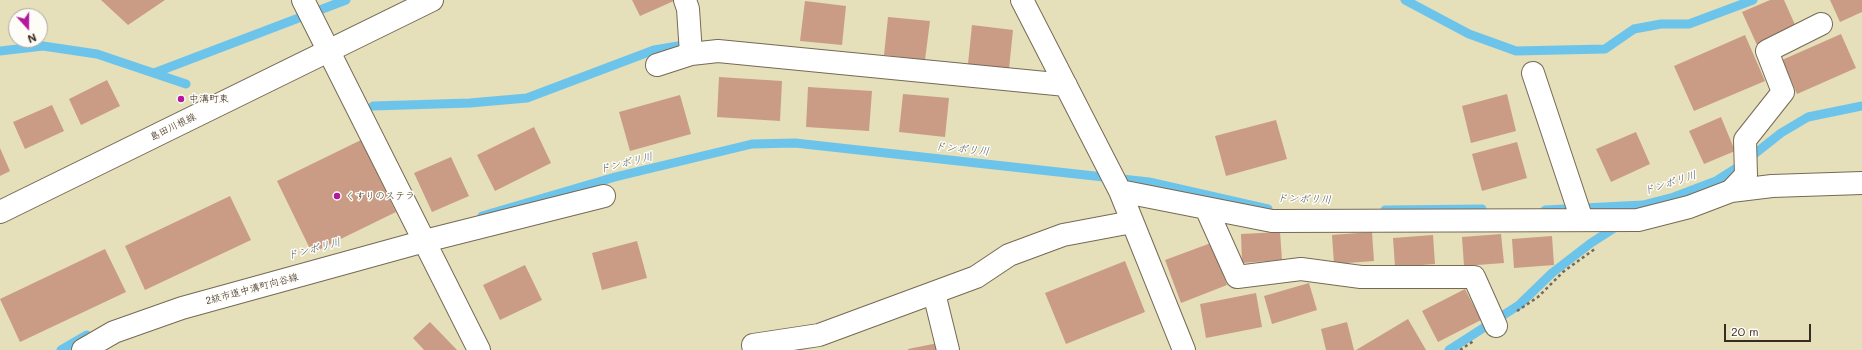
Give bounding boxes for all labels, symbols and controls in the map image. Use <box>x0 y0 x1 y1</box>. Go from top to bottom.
north arrow <box>8 8 48 48</box>
text: N <box>26 30 39 47</box>
place label: 中溝町東 <box>189 93 229 105</box>
marker: 中溝町東 <box>176 94 186 104</box>
street label: 島田川根線 <box>148 111 198 143</box>
water label: ドンボリ川 <box>934 140 990 158</box>
water label: ドンボリ川 <box>598 150 654 176</box>
water label: ドンボリ川 <box>1642 168 1698 198</box>
place label: くすりのステラ <box>345 190 415 202</box>
marker: くすりのステラ <box>332 191 342 201</box>
water label: ドンボリ川 <box>1276 191 1332 207</box>
water label: ドンボリ川 <box>286 236 342 262</box>
street label: 2級市道中溝町向谷線 <box>204 271 300 307</box>
scale bar <box>1726 316 1813 342</box>
text: 20 m <box>1731 323 1759 339</box>

